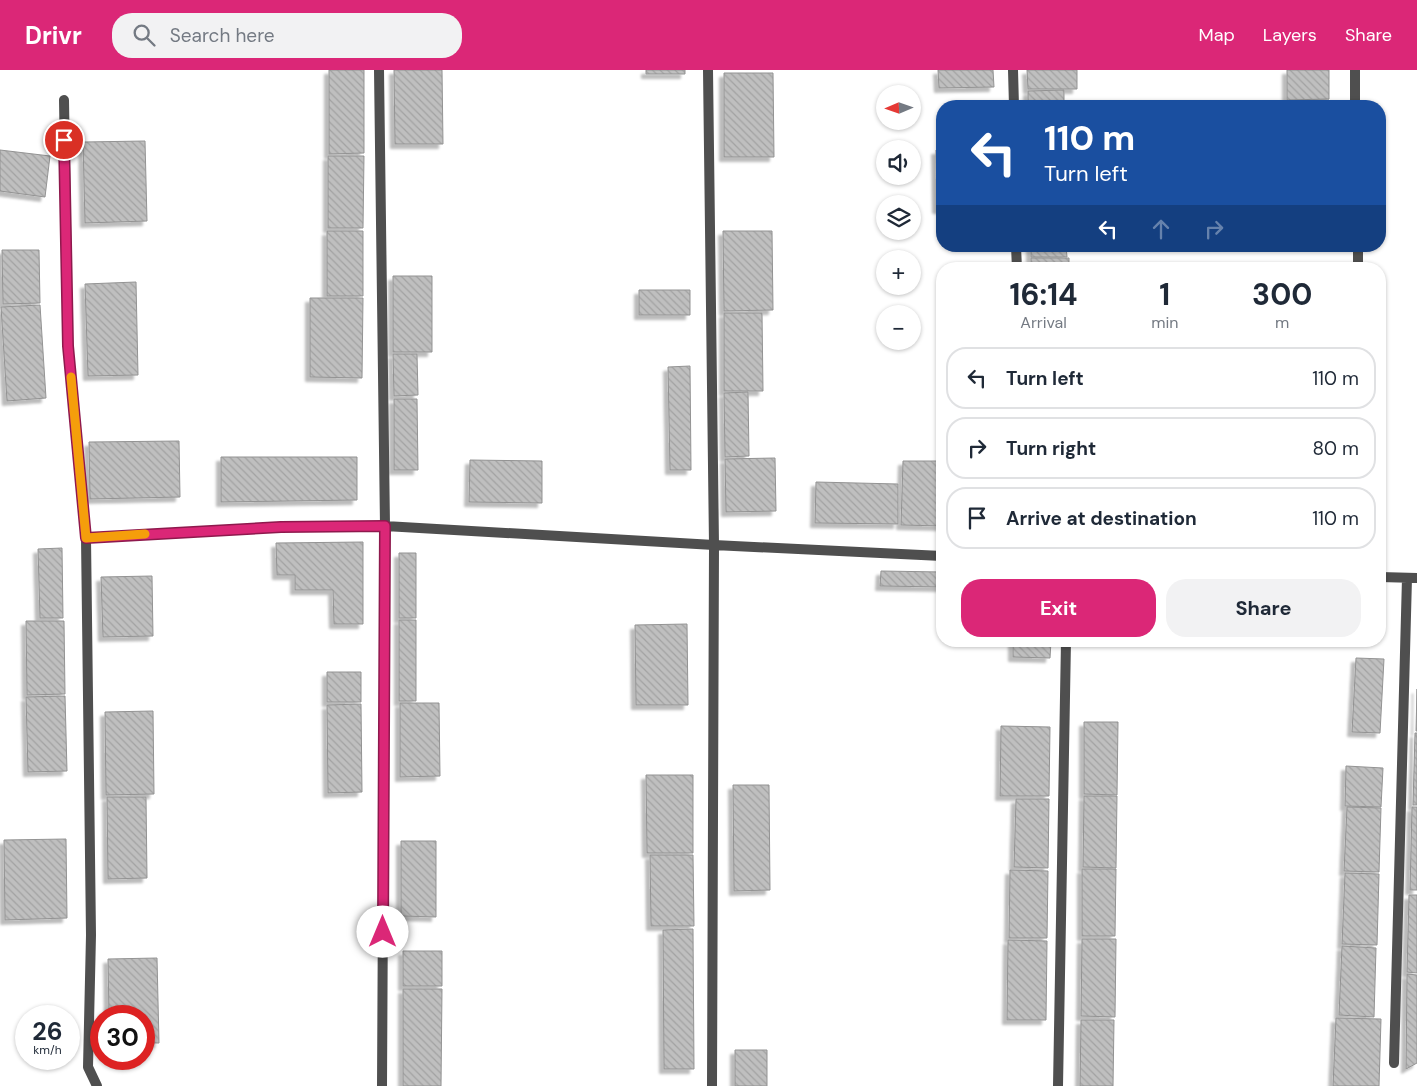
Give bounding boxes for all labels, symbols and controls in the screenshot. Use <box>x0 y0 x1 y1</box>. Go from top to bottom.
search box <box>112 13 462 58</box>
text: Drivr <box>25 20 82 51</box>
icon: search <box>130 21 158 49</box>
text: Search here <box>170 23 275 48</box>
text: Map <box>1199 23 1235 47</box>
text: Layers <box>1263 23 1317 47</box>
text: Share <box>1345 23 1392 47</box>
north arrow <box>876 85 921 130</box>
map controls <box>876 85 921 350</box>
text: 110 m <box>1044 115 1135 161</box>
pin <box>43 119 85 161</box>
icon: left <box>961 120 1026 185</box>
icon: arrive <box>50 126 78 154</box>
button: sound <box>876 140 921 185</box>
text: Turn left <box>1044 159 1128 188</box>
button: layers <box>876 195 921 240</box>
icon: left <box>1094 215 1122 243</box>
icon: ahead <box>1147 215 1175 243</box>
icon: right <box>1200 215 1228 243</box>
button: + <box>876 250 921 295</box>
text: 16:14 <box>1010 275 1078 314</box>
text: 1 <box>1159 275 1170 314</box>
text: 300 <box>1252 275 1312 314</box>
button: − <box>876 305 921 350</box>
text: Arrival <box>1020 312 1067 333</box>
text: min <box>1151 312 1178 333</box>
text: m <box>1275 312 1289 333</box>
icon: left <box>963 364 991 392</box>
text: Turn left <box>1006 366 1084 391</box>
text: 110 m <box>1312 366 1359 391</box>
icon: right <box>963 434 991 462</box>
text: Turn right <box>1006 436 1096 461</box>
text: 80 m <box>1312 436 1359 461</box>
icon: arrive <box>963 504 991 532</box>
text: Arrive at destination <box>1006 506 1197 531</box>
text: 110 m <box>1312 506 1359 531</box>
button: Exit <box>961 579 1156 637</box>
button: Share <box>1166 579 1361 637</box>
position arrow <box>356 905 408 957</box>
speed limit sign: 30 <box>90 1005 155 1070</box>
text: 26 <box>32 1015 63 1048</box>
text: km/h <box>33 1042 62 1058</box>

